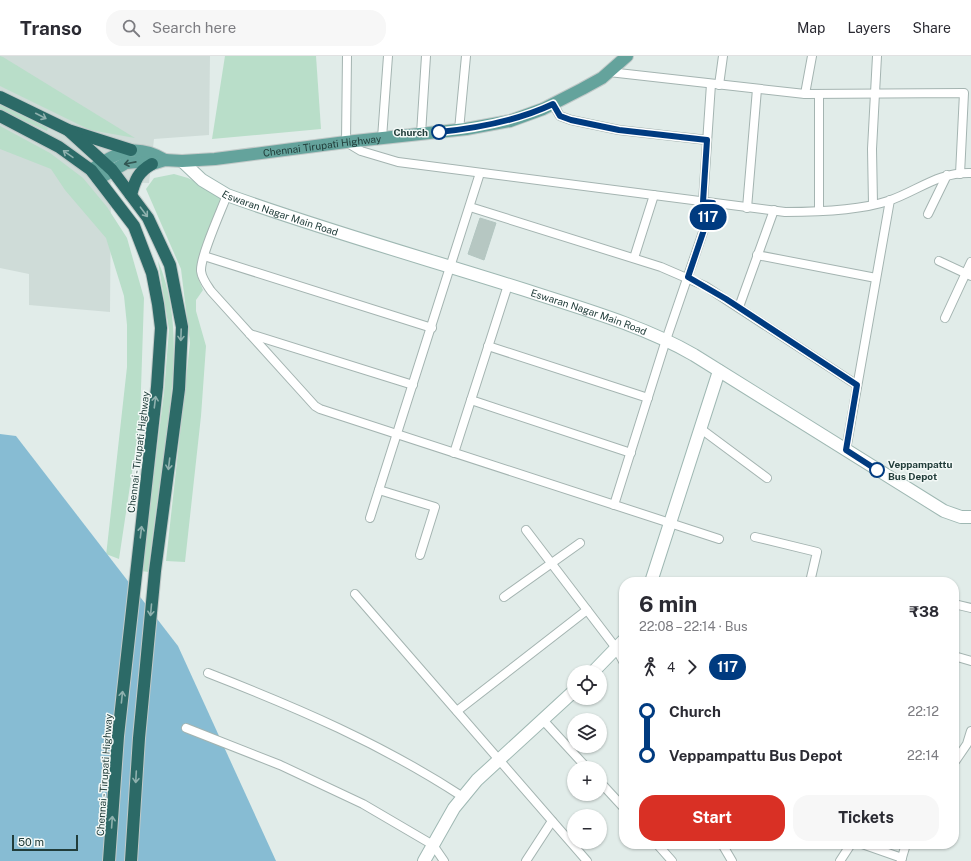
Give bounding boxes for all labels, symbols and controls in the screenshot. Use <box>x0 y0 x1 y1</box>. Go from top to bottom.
search box <box>106 10 386 46</box>
text: Transo <box>20 17 82 39</box>
icon: search <box>120 17 142 39</box>
text: Search here <box>152 19 236 36</box>
text: Map <box>797 20 825 36</box>
text: Layers <box>847 20 891 36</box>
text: Share <box>913 20 951 36</box>
one-way arrow <box>35 113 47 121</box>
marker: Church <box>431 124 447 140</box>
place label: Church <box>393 126 428 138</box>
street label: Chennai Tirupati Highway <box>262 132 382 159</box>
one-way arrow <box>63 150 74 158</box>
one-way arrow <box>124 159 137 167</box>
street label: Eswaran Nagar Main Road <box>220 187 340 238</box>
line badge: 117 <box>685 204 731 230</box>
one-way arrow <box>140 207 148 218</box>
text: 117 <box>698 209 718 225</box>
street label: Eswaran Nagar Main Road <box>529 286 649 337</box>
one-way arrow <box>178 328 185 341</box>
street label: Chennai - Tirupati Highway <box>125 390 151 513</box>
one-way arrow <box>152 396 159 409</box>
one-way arrow <box>166 457 173 470</box>
place label: Veppampattu Bus Depot <box>888 458 952 482</box>
marker: Veppampattu Bus Depot <box>869 462 885 478</box>
one-way arrow <box>137 526 144 539</box>
text: 6 min <box>639 591 697 617</box>
one-way arrow <box>147 603 155 616</box>
text: ₹38 <box>909 603 939 620</box>
text: 22:08 – 22:14 · Bus <box>639 619 748 634</box>
icon: walk <box>639 656 661 678</box>
icon: forward <box>681 656 703 678</box>
text: 117 <box>717 659 738 675</box>
text: 4 <box>667 660 675 675</box>
map controls <box>567 665 607 849</box>
button: locate <box>567 665 607 705</box>
one-way arrow <box>118 691 126 704</box>
text: Church <box>669 703 721 720</box>
text: 22:12 <box>908 704 939 719</box>
street label: Chennai - Tirupati Highway <box>94 713 114 836</box>
button: layers <box>567 713 607 753</box>
text: Veppampattu Bus Depot <box>669 747 843 764</box>
text: 22:14 <box>907 748 939 763</box>
button: + <box>567 761 607 801</box>
one-way arrow <box>133 770 140 783</box>
button: Start <box>639 795 785 841</box>
button: Tickets <box>793 795 939 841</box>
button: − <box>567 809 607 849</box>
one-way arrow <box>108 816 115 829</box>
scale bar <box>12 833 78 852</box>
text: 50 m <box>18 836 44 848</box>

